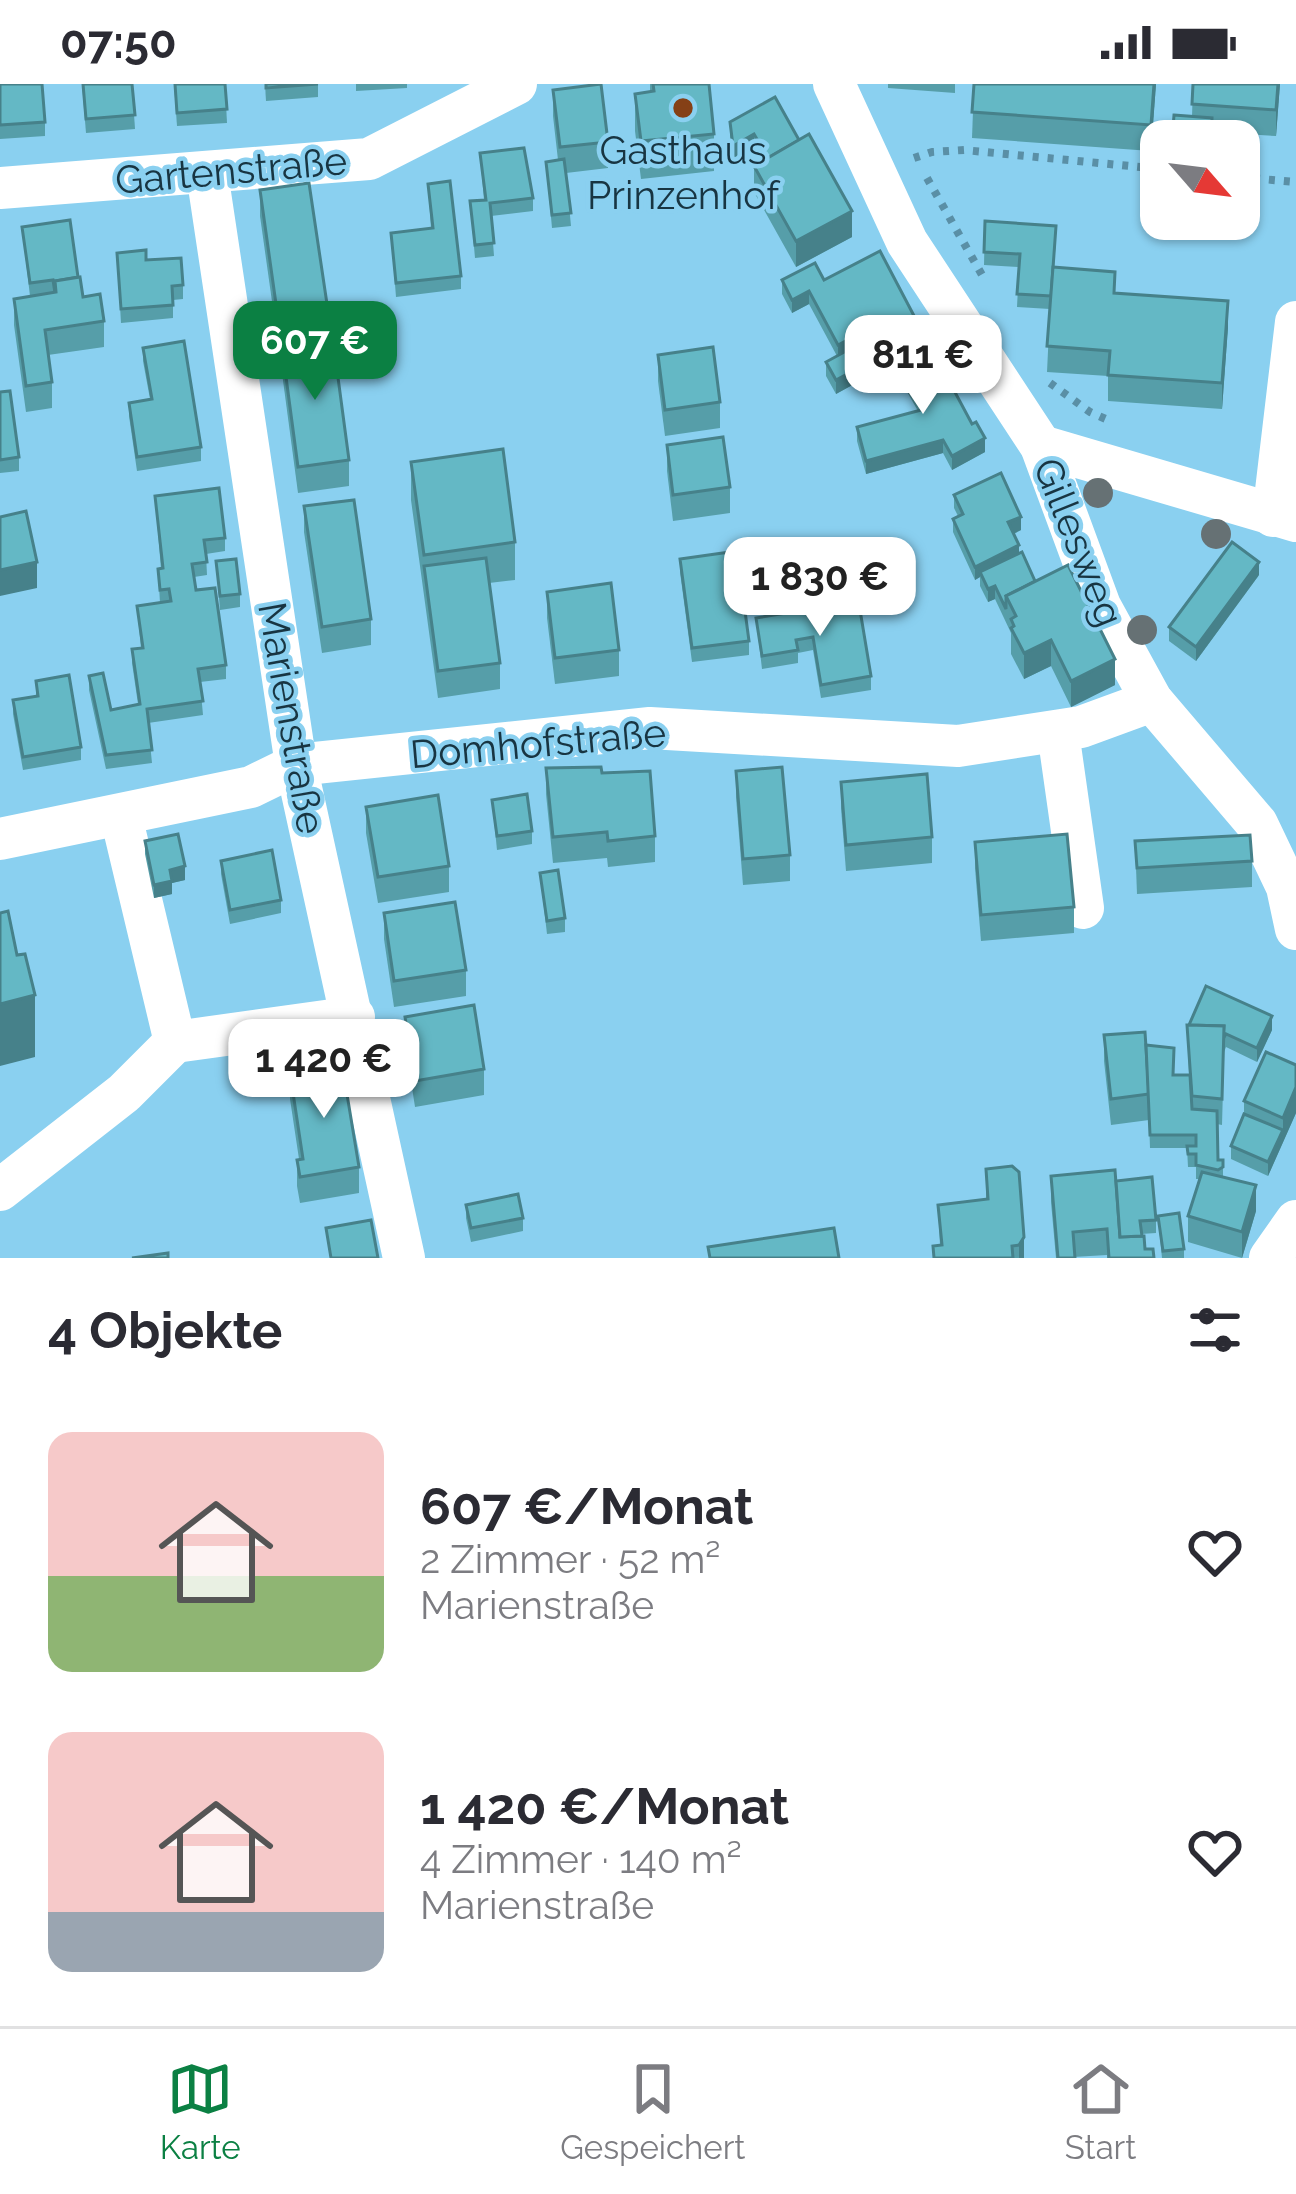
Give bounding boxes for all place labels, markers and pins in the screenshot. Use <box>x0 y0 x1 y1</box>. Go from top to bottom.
marker: Gasthaus Prinzenhof <box>670 95 696 121</box>
place label: Gasthaus Prinzenhof <box>587 127 781 218</box>
pin: 607 € <box>231 301 399 403</box>
pin: 811 € <box>839 315 1007 417</box>
pin: 1 830 € <box>709 537 931 639</box>
pin: 1 420 € <box>213 1019 435 1121</box>

